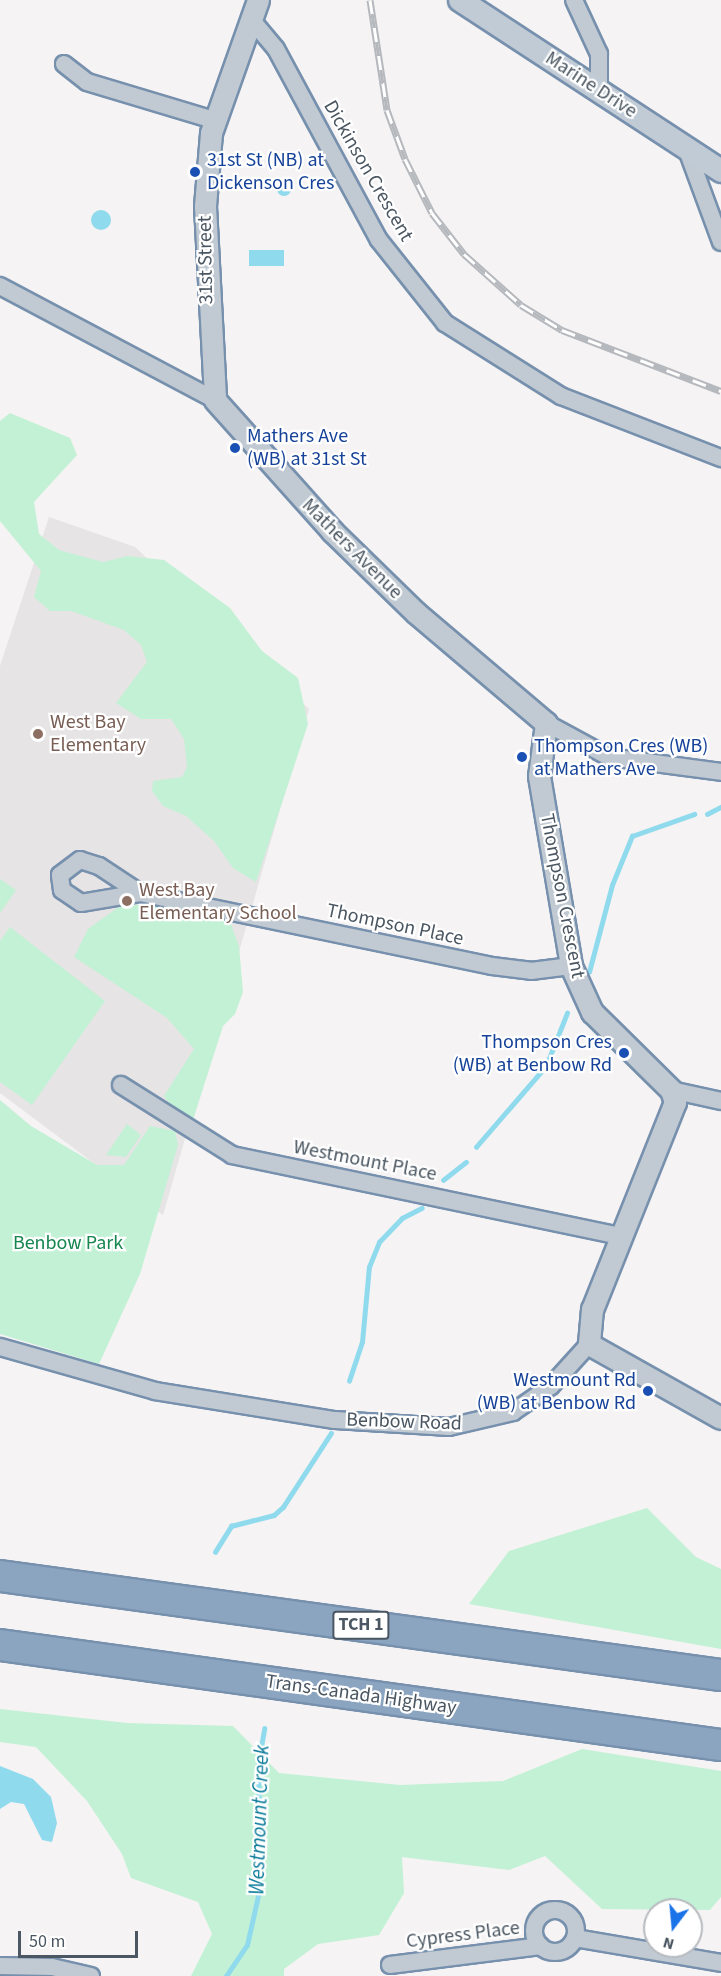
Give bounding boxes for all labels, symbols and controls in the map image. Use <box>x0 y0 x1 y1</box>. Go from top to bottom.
street label: Marine Drive <box>541 46 641 124</box>
street label: Dickinson Crescent <box>318 96 418 246</box>
place label: 31st St (NB) at Dickenson Cres <box>207 148 334 195</box>
marker: 31st St (NB) at Dickenson Cres <box>188 165 202 179</box>
street label: 31st Street <box>193 215 219 305</box>
place label: Mathers Ave (WB) at 31st St <box>247 424 367 471</box>
marker: Mathers Ave (WB) at 31st St <box>228 441 242 455</box>
street label: Mathers Avenue <box>297 494 407 604</box>
place label: West Bay Elementary <box>50 710 146 757</box>
marker: West Bay Elementary <box>31 727 45 741</box>
place label: Thompson Cres (WB) at Mathers Ave <box>534 734 708 781</box>
marker: Thompson Cres (WB) at Mathers Ave <box>515 750 529 764</box>
street label: Thompson Crescent <box>534 812 590 980</box>
place label: West Bay Elementary School <box>139 878 297 925</box>
marker: West Bay Elementary School <box>120 894 134 908</box>
street label: Thompson Place <box>324 899 466 951</box>
place label: Thompson Cres (WB) at Benbow Rd <box>453 1030 612 1077</box>
marker: Thompson Cres (WB) at Benbow Rd <box>617 1046 631 1060</box>
street label: Westmount Place <box>291 1135 439 1187</box>
park label: Benbow Park <box>13 1231 123 1255</box>
place label: Westmount Rd (WB) at Benbow Rd <box>477 1368 636 1415</box>
marker: Westmount Rd (WB) at Benbow Rd <box>641 1384 655 1398</box>
street label: Benbow Road <box>346 1408 462 1436</box>
road number: TCH 1 <box>331 1610 391 1640</box>
street label: Trans-Canada Highway <box>264 1670 458 1720</box>
water label: Westmount Creek <box>244 1744 274 1896</box>
north arrow <box>643 1898 703 1958</box>
street label: Cypress Place <box>405 1916 521 1954</box>
scale bar <box>21 1919 141 1957</box>
text: 50 m <box>29 1929 65 1954</box>
text: N <box>660 1931 677 1955</box>

